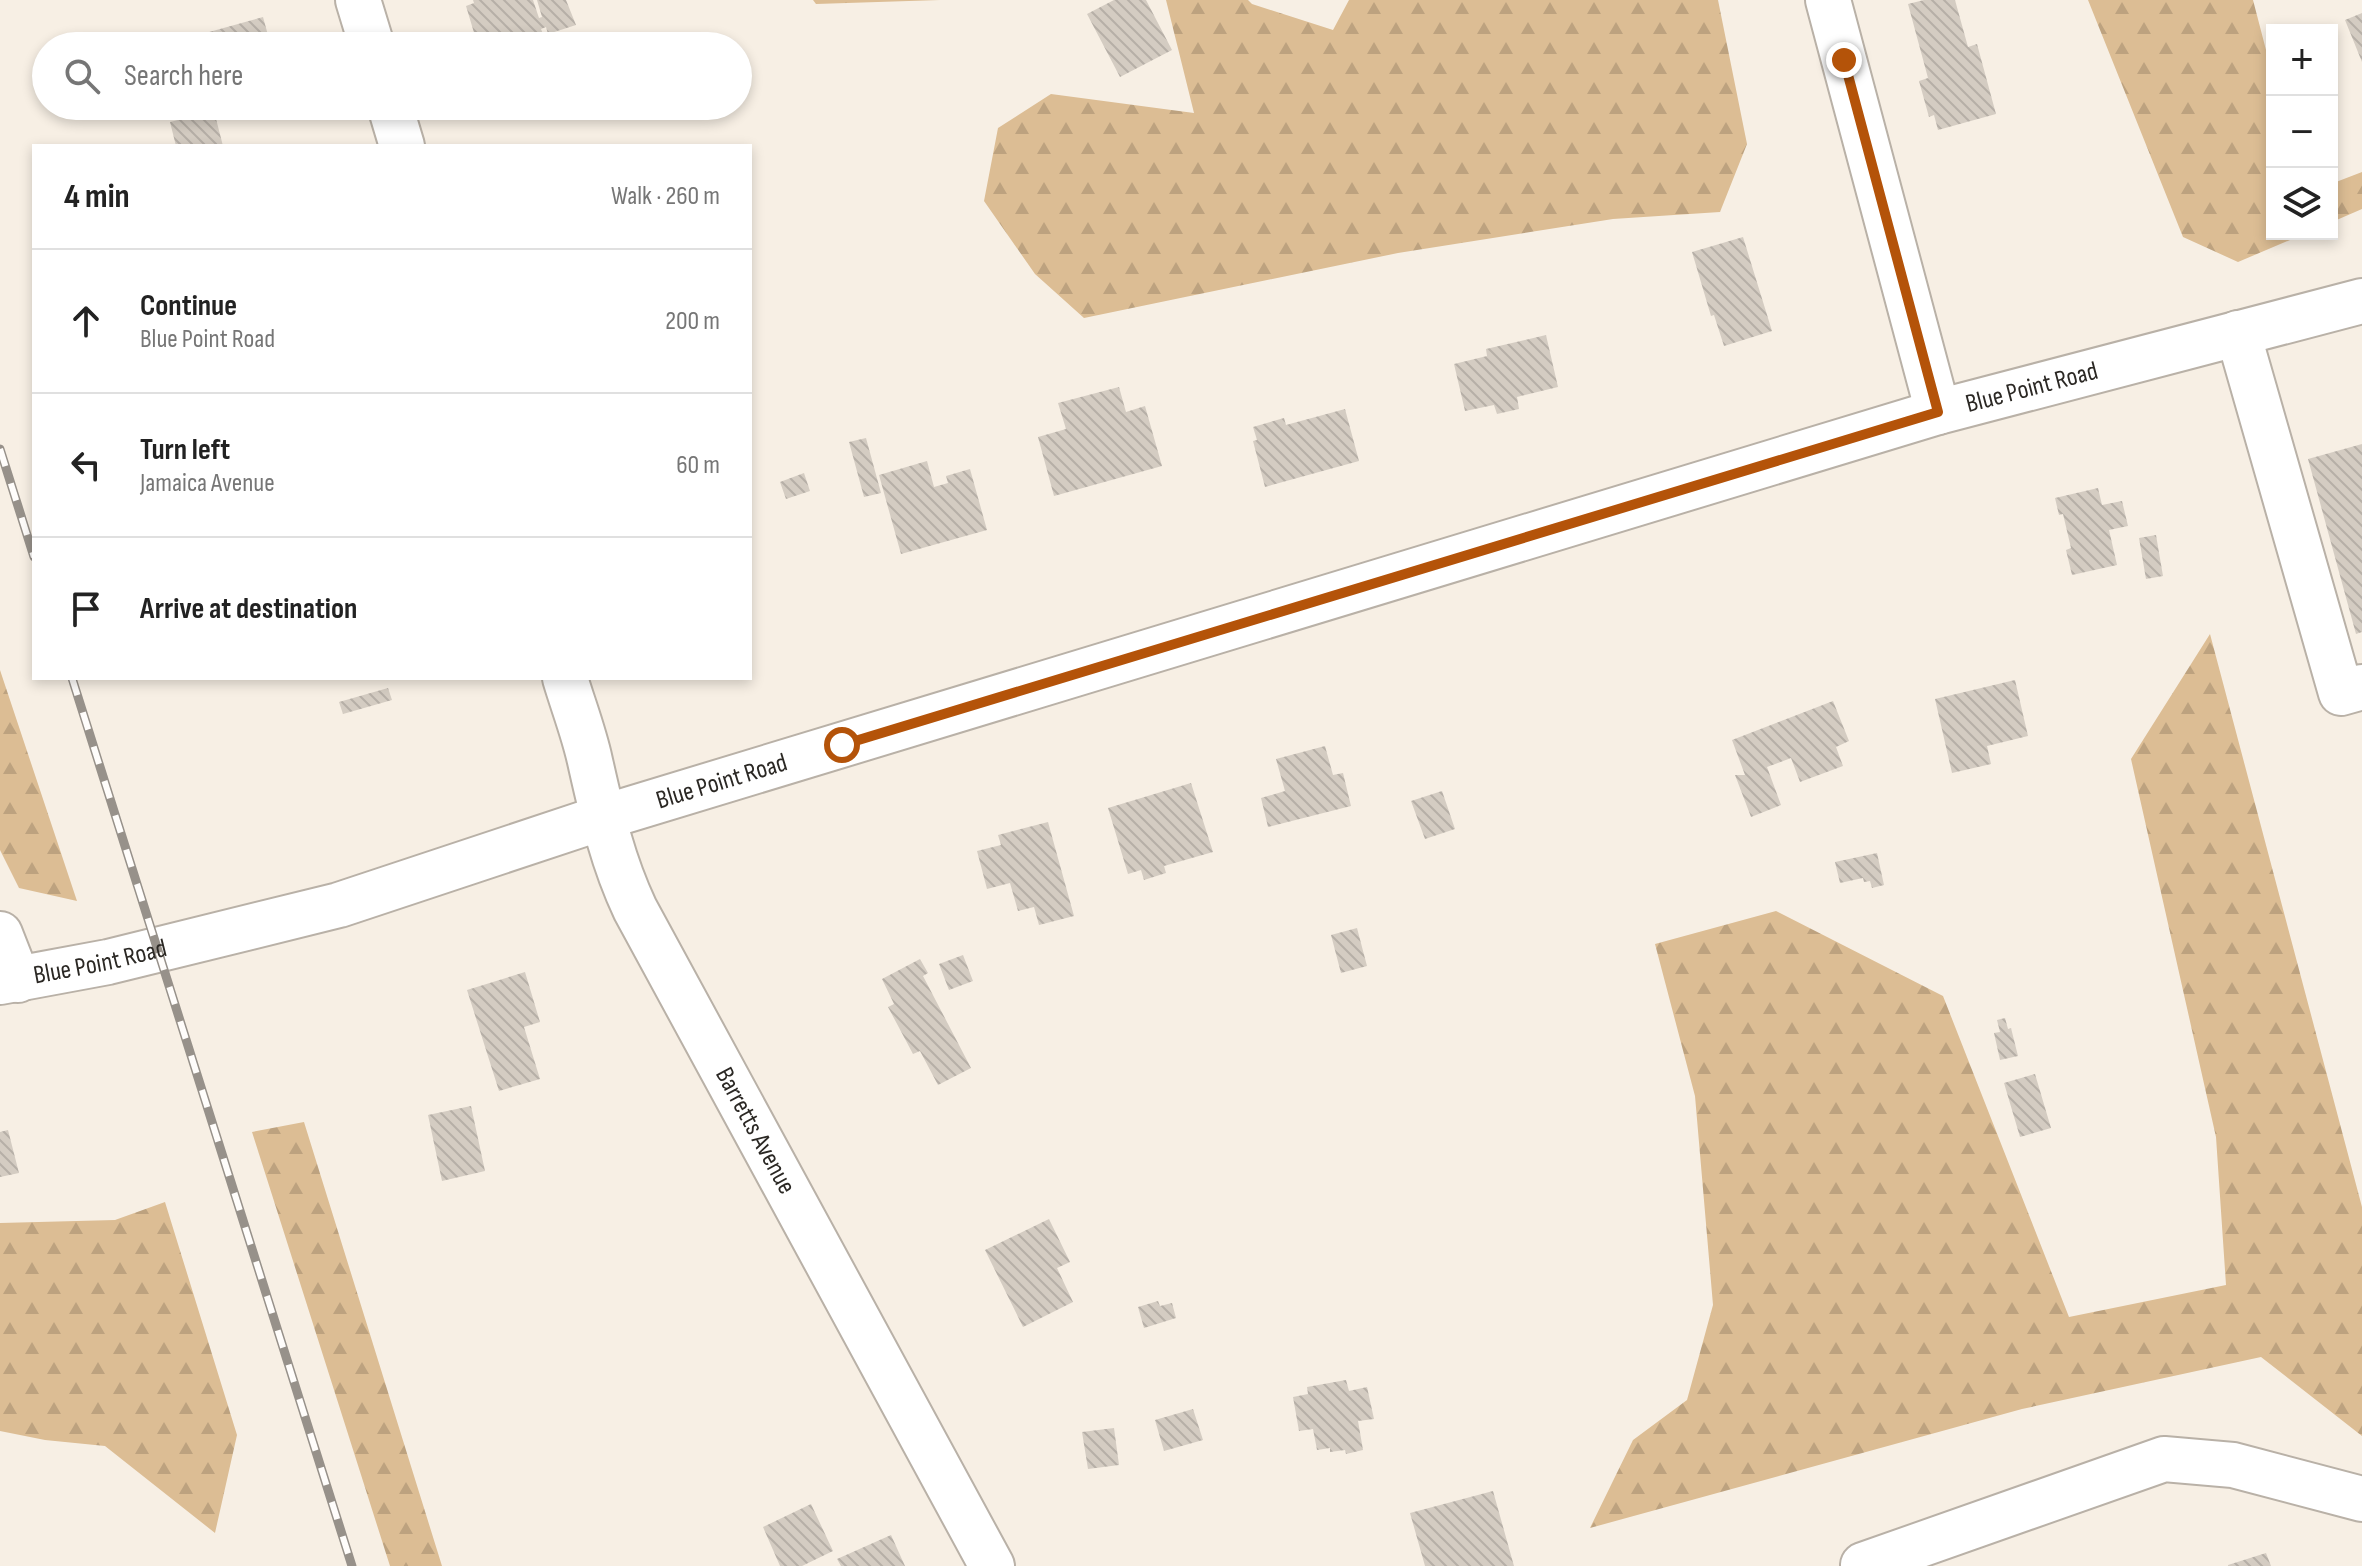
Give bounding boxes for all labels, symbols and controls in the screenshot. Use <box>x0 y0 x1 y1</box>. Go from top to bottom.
map controls <box>2266 24 2338 240</box>
button: + <box>2266 24 2338 96</box>
search box <box>32 32 752 120</box>
route end <box>1826 42 1862 78</box>
icon: search <box>60 54 104 98</box>
text: Search here <box>124 58 243 94</box>
button: − <box>2266 96 2338 168</box>
button: layers <box>2266 168 2338 240</box>
text: 4 min <box>64 176 130 217</box>
text: Walk · 260 m <box>611 181 720 212</box>
text: Continue <box>140 288 237 324</box>
icon: ahead <box>64 299 108 343</box>
text: 200 m <box>665 306 720 337</box>
text: Blue Point Road <box>140 324 275 355</box>
street label: Blue Point Road <box>1962 355 2101 420</box>
text: Turn left <box>140 432 230 468</box>
icon: left <box>64 443 108 487</box>
text: 60 m <box>676 450 720 481</box>
text: Jamaica Avenue <box>140 468 275 499</box>
icon: arrive <box>64 587 108 631</box>
text: Arrive at destination <box>140 591 357 627</box>
route start <box>824 727 860 763</box>
street label: Blue Point Road <box>653 747 791 816</box>
street label: Blue Point Road <box>31 933 170 991</box>
street label: Barretts Avenue <box>709 1062 802 1199</box>

